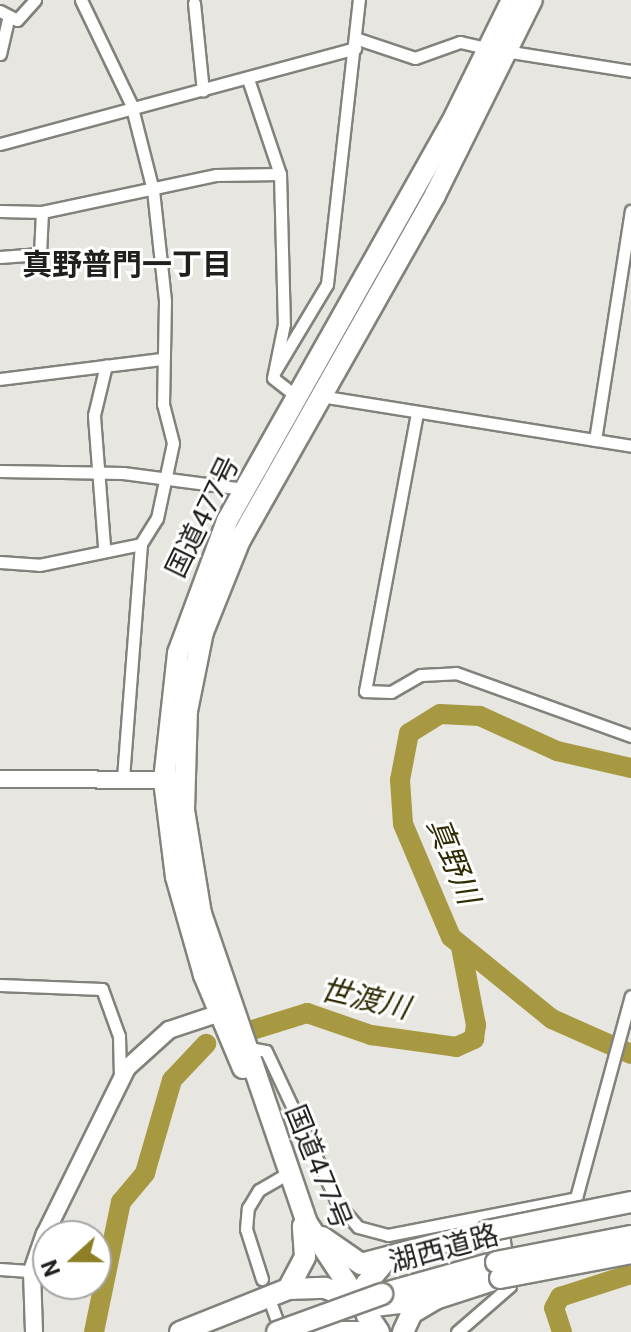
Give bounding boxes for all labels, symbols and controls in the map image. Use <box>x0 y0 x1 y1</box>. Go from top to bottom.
district label: 真野普門一丁目 <box>22 247 232 283</box>
street label: 国道477号 <box>159 451 247 583</box>
water label: 真野川 <box>419 813 487 909</box>
water label: 世渡川 <box>317 971 413 1027</box>
street label: 国道477号 <box>278 1100 358 1234</box>
street label: 湖西道路 <box>386 1218 502 1280</box>
north arrow <box>32 1220 112 1300</box>
text: N <box>37 1256 65 1280</box>

